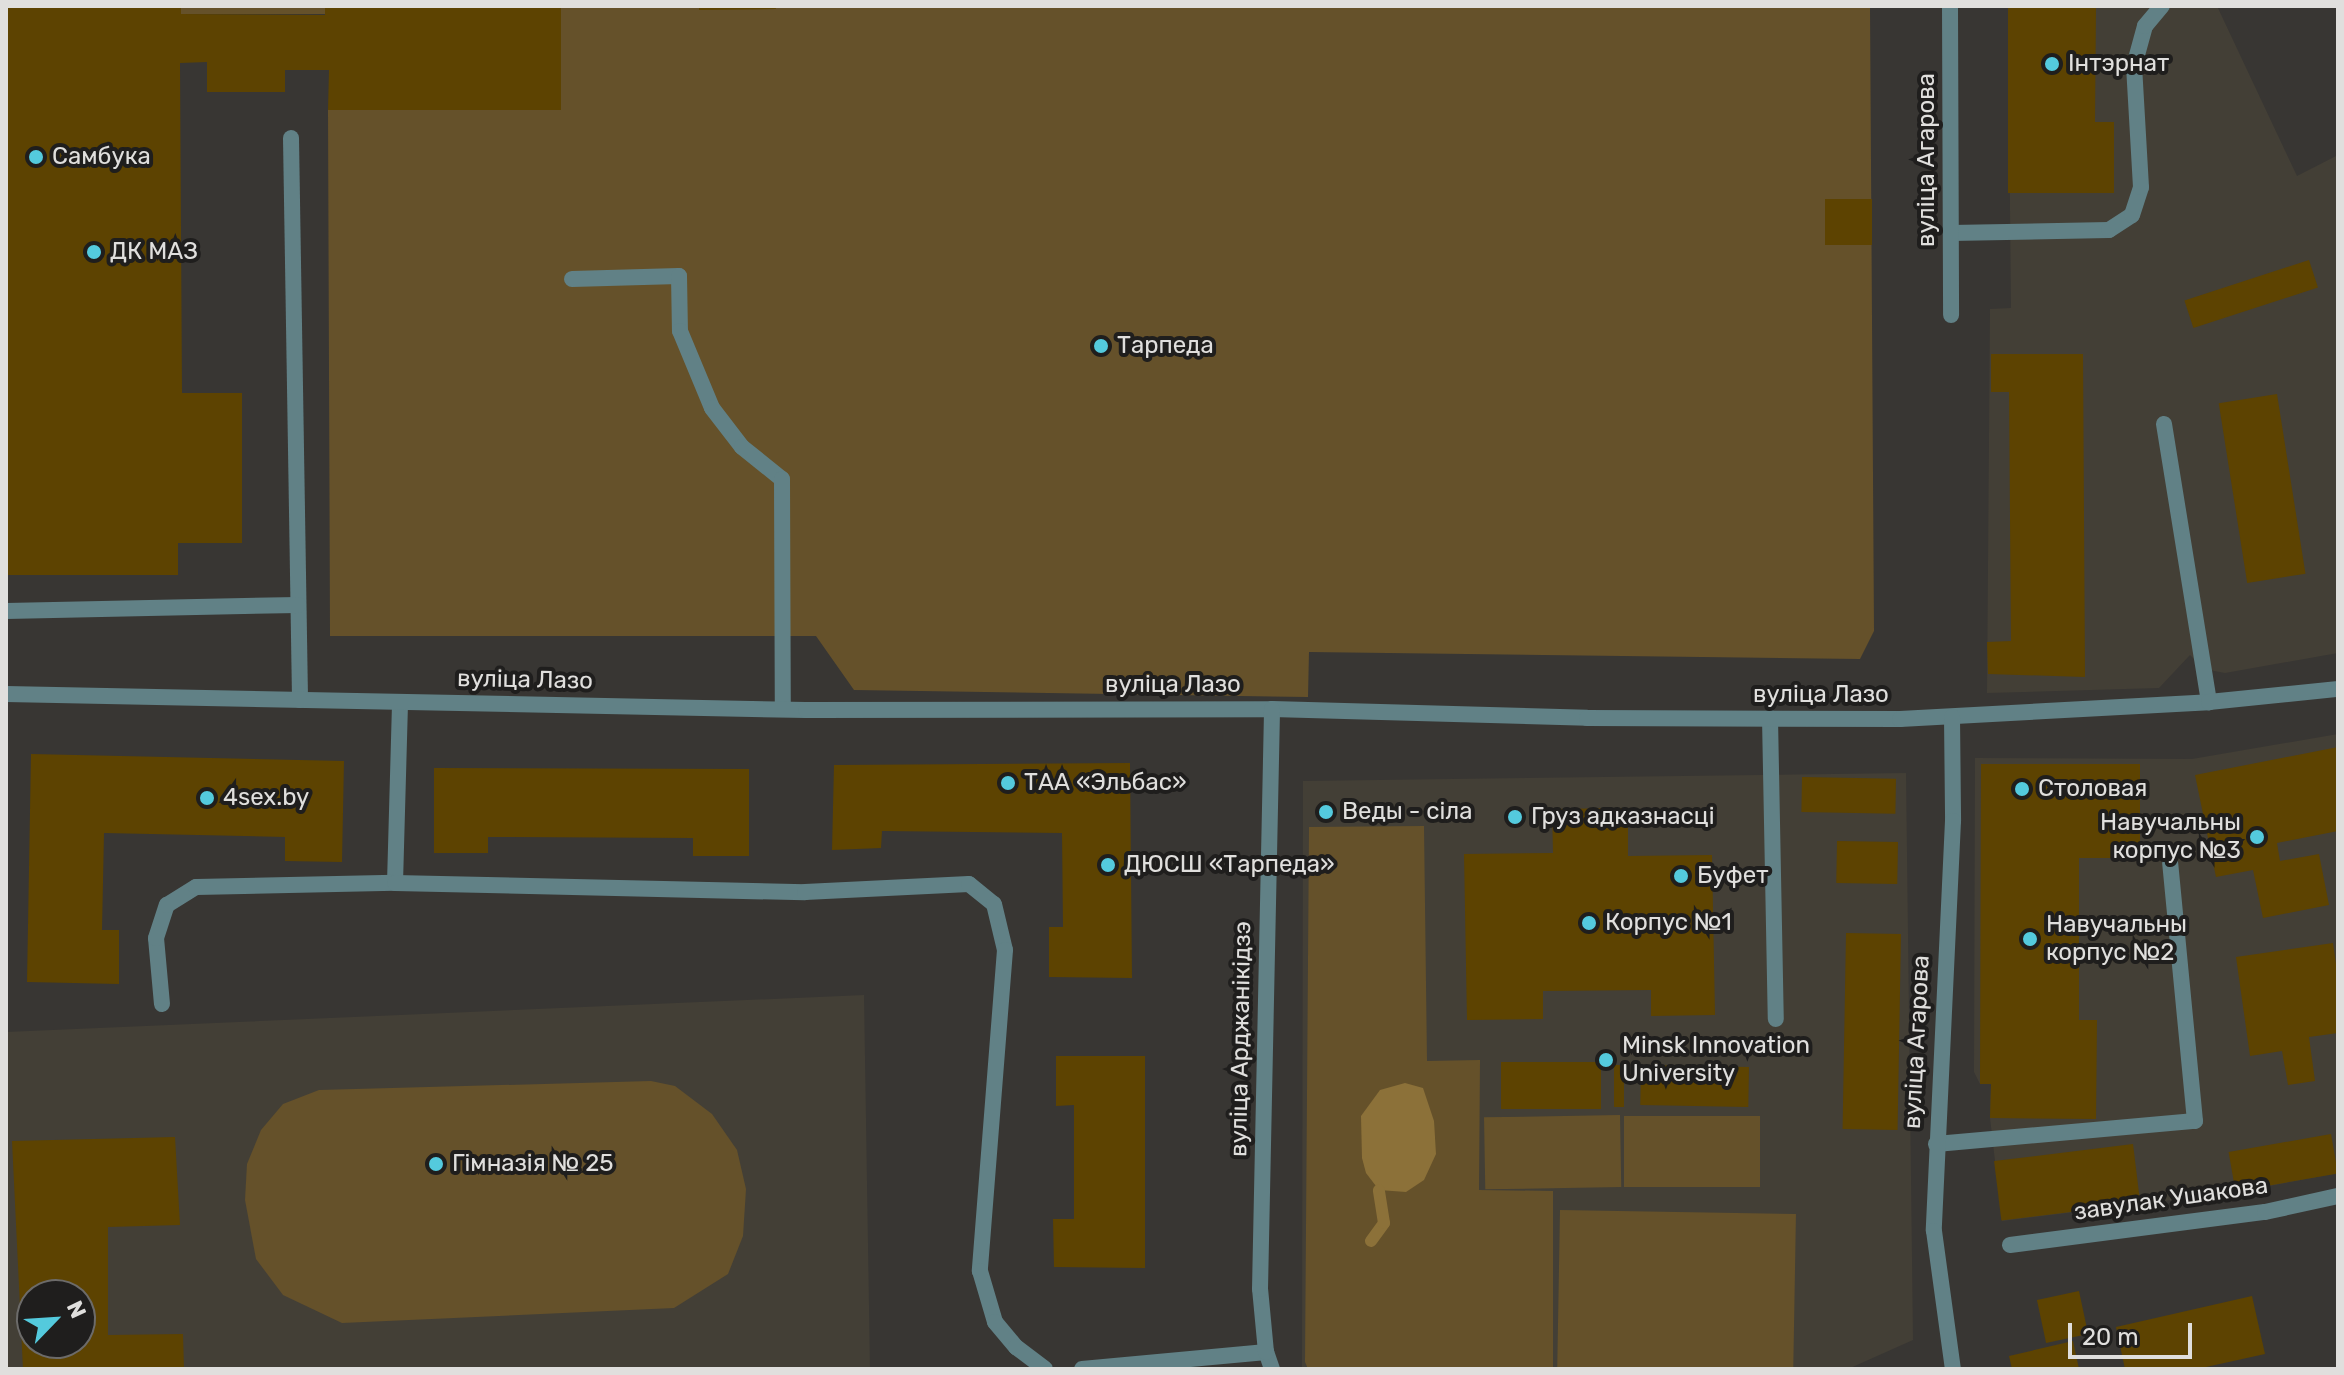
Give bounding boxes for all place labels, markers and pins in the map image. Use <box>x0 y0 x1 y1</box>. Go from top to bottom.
place label: Інтэрнат <box>2068 50 2169 78</box>
marker: Інтэрнат <box>2043 55 2061 73</box>
place label: Самбука <box>52 143 151 171</box>
marker: Самбука <box>27 148 45 166</box>
place label: ДК МАЗ <box>110 238 198 266</box>
marker: ДК МАЗ <box>85 243 103 261</box>
place label: Тарпеда <box>1117 332 1214 360</box>
marker: Тарпеда <box>1092 337 1110 355</box>
place label: ТАА «Эльбас» <box>1024 769 1187 797</box>
marker: ТАА «Эльбас» <box>999 774 1017 792</box>
place label: Столовая <box>2038 775 2147 803</box>
marker: Столовая <box>2013 780 2031 798</box>
place label: 4sex.by <box>223 784 309 812</box>
marker: 4sex.by <box>198 789 216 807</box>
place label: Веды - сіла <box>1342 798 1472 826</box>
marker: Веды - сіла <box>1317 803 1335 821</box>
place label: Груз адказнасці <box>1531 803 1714 831</box>
marker: Груз адказнасці <box>1506 808 1524 826</box>
place label: Навучальны корпус №3 <box>2100 809 2241 865</box>
marker: Навучальны корпус №3 <box>2248 828 2266 846</box>
place label: ДЮСШ «Тарпеда» <box>1124 851 1335 879</box>
marker: ДЮСШ «Тарпеда» <box>1099 856 1117 874</box>
place label: Буфет <box>1697 862 1768 890</box>
marker: Буфет <box>1672 867 1690 885</box>
place label: Корпус №1 <box>1605 909 1732 937</box>
place label: Навучальны корпус №2 <box>2046 911 2187 967</box>
marker: Корпус №1 <box>1580 914 1598 932</box>
marker: Навучальны корпус №2 <box>2021 930 2039 948</box>
place label: Minsk Innovation University <box>1622 1032 1810 1088</box>
marker: Minsk Innovation University <box>1597 1051 1615 1069</box>
place label: Гімназія № 25 <box>452 1150 614 1178</box>
marker: Гімназія № 25 <box>427 1155 445 1173</box>

